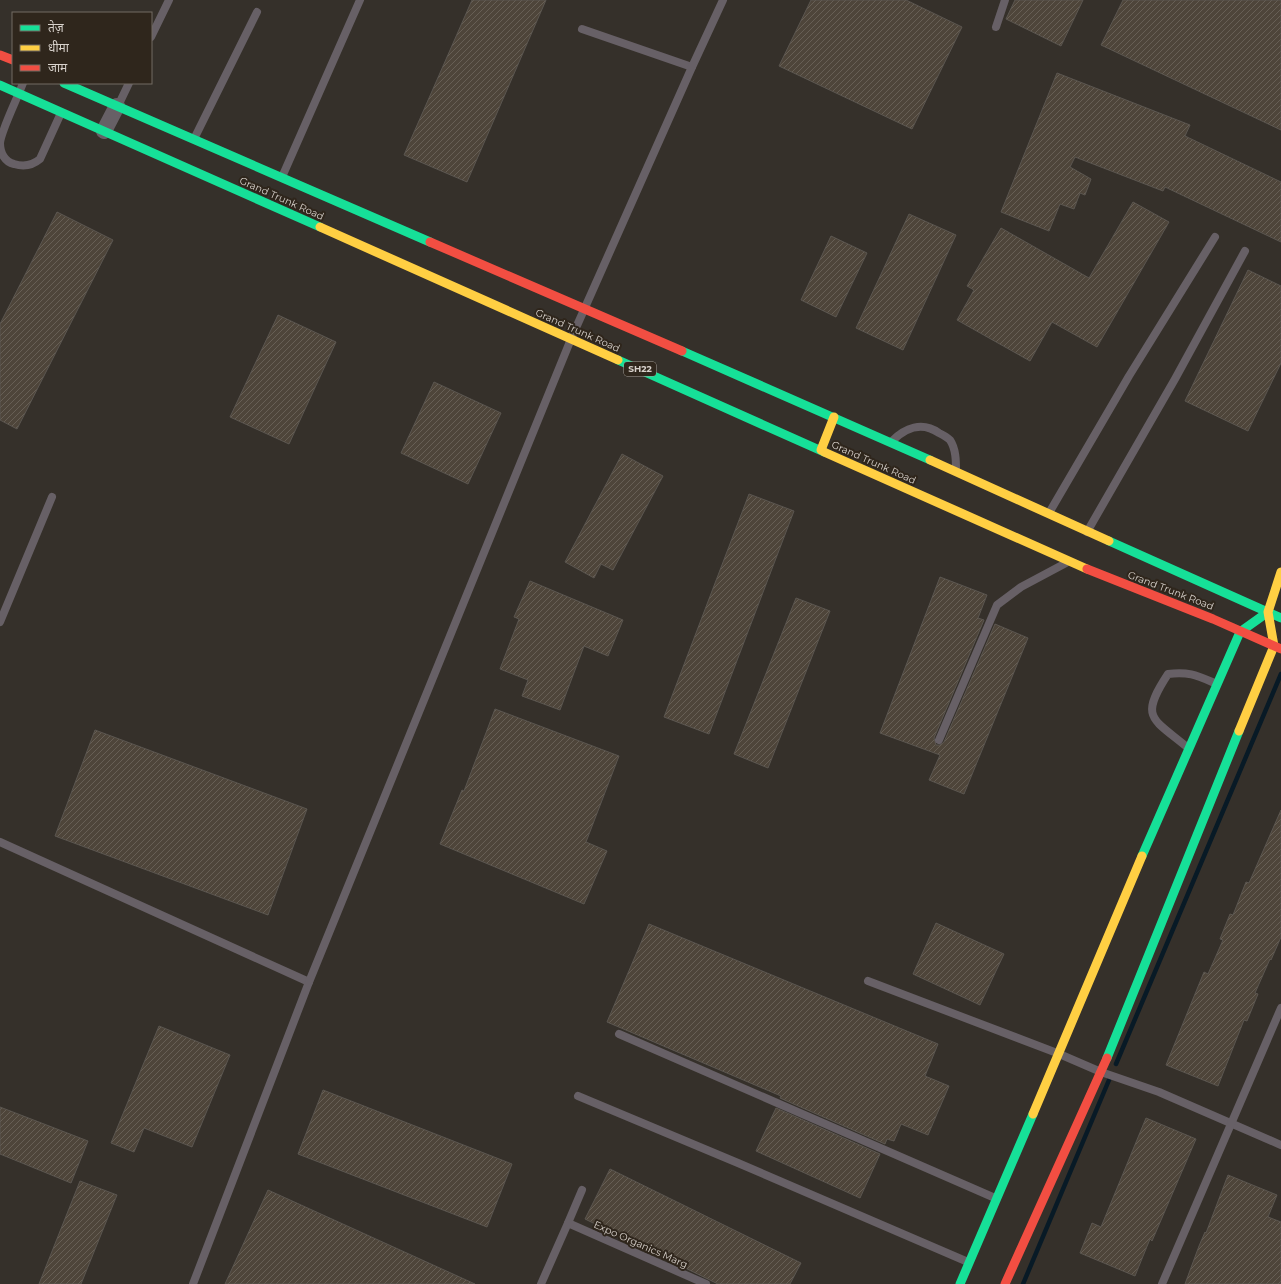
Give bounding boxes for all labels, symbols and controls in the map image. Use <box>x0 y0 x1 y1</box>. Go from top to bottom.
legend <box>12 12 152 84</box>
text: तेज़ <box>48 20 65 35</box>
text: धीमा <box>48 40 70 55</box>
text: जाम <box>48 60 68 75</box>
street label: Grand Trunk Road <box>237 174 326 223</box>
street label: Grand Trunk Road <box>533 306 622 355</box>
road number: SH22 <box>624 362 656 376</box>
street label: Grand Trunk Road <box>829 438 918 487</box>
street label: Grand Trunk Road <box>1126 568 1216 613</box>
street label: Expo Organics Marg <box>592 1218 690 1271</box>

